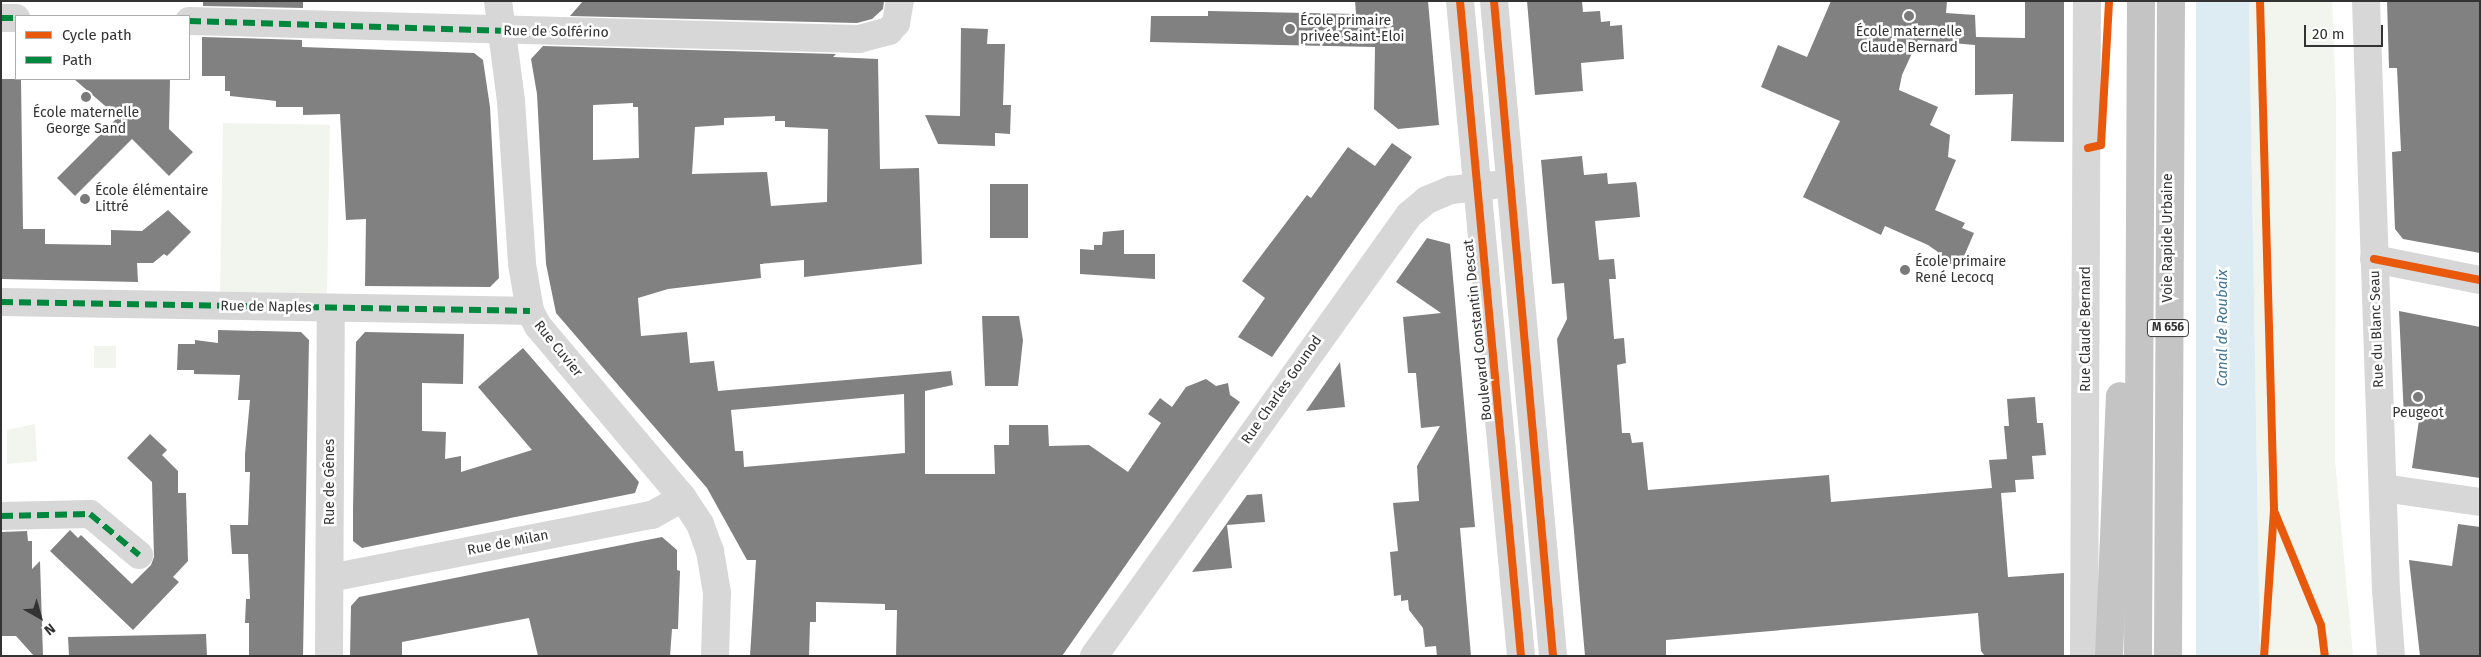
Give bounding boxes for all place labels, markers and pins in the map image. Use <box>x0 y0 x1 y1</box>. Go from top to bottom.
marker: École maternelle Claude Bernard <box>1903 10 1915 22</box>
place label: École primaire privée Saint-Eloi <box>1300 13 1405 46</box>
marker: École primaire privée Saint-Eloi <box>1284 23 1296 35</box>
place label: École maternelle Claude Bernard <box>1856 24 1962 56</box>
marker: École maternelle George Sand <box>80 91 92 103</box>
place label: École maternelle George Sand <box>33 105 139 138</box>
place label: École élémentaire Littré <box>95 183 208 216</box>
marker: École élémentaire Littré <box>79 193 91 205</box>
place label: École primaire René Lecocq <box>1915 254 2006 286</box>
marker: École primaire René Lecocq <box>1899 264 1911 276</box>
marker: Peugeot <box>2412 391 2424 403</box>
place label: Peugeot <box>2392 405 2444 421</box>

